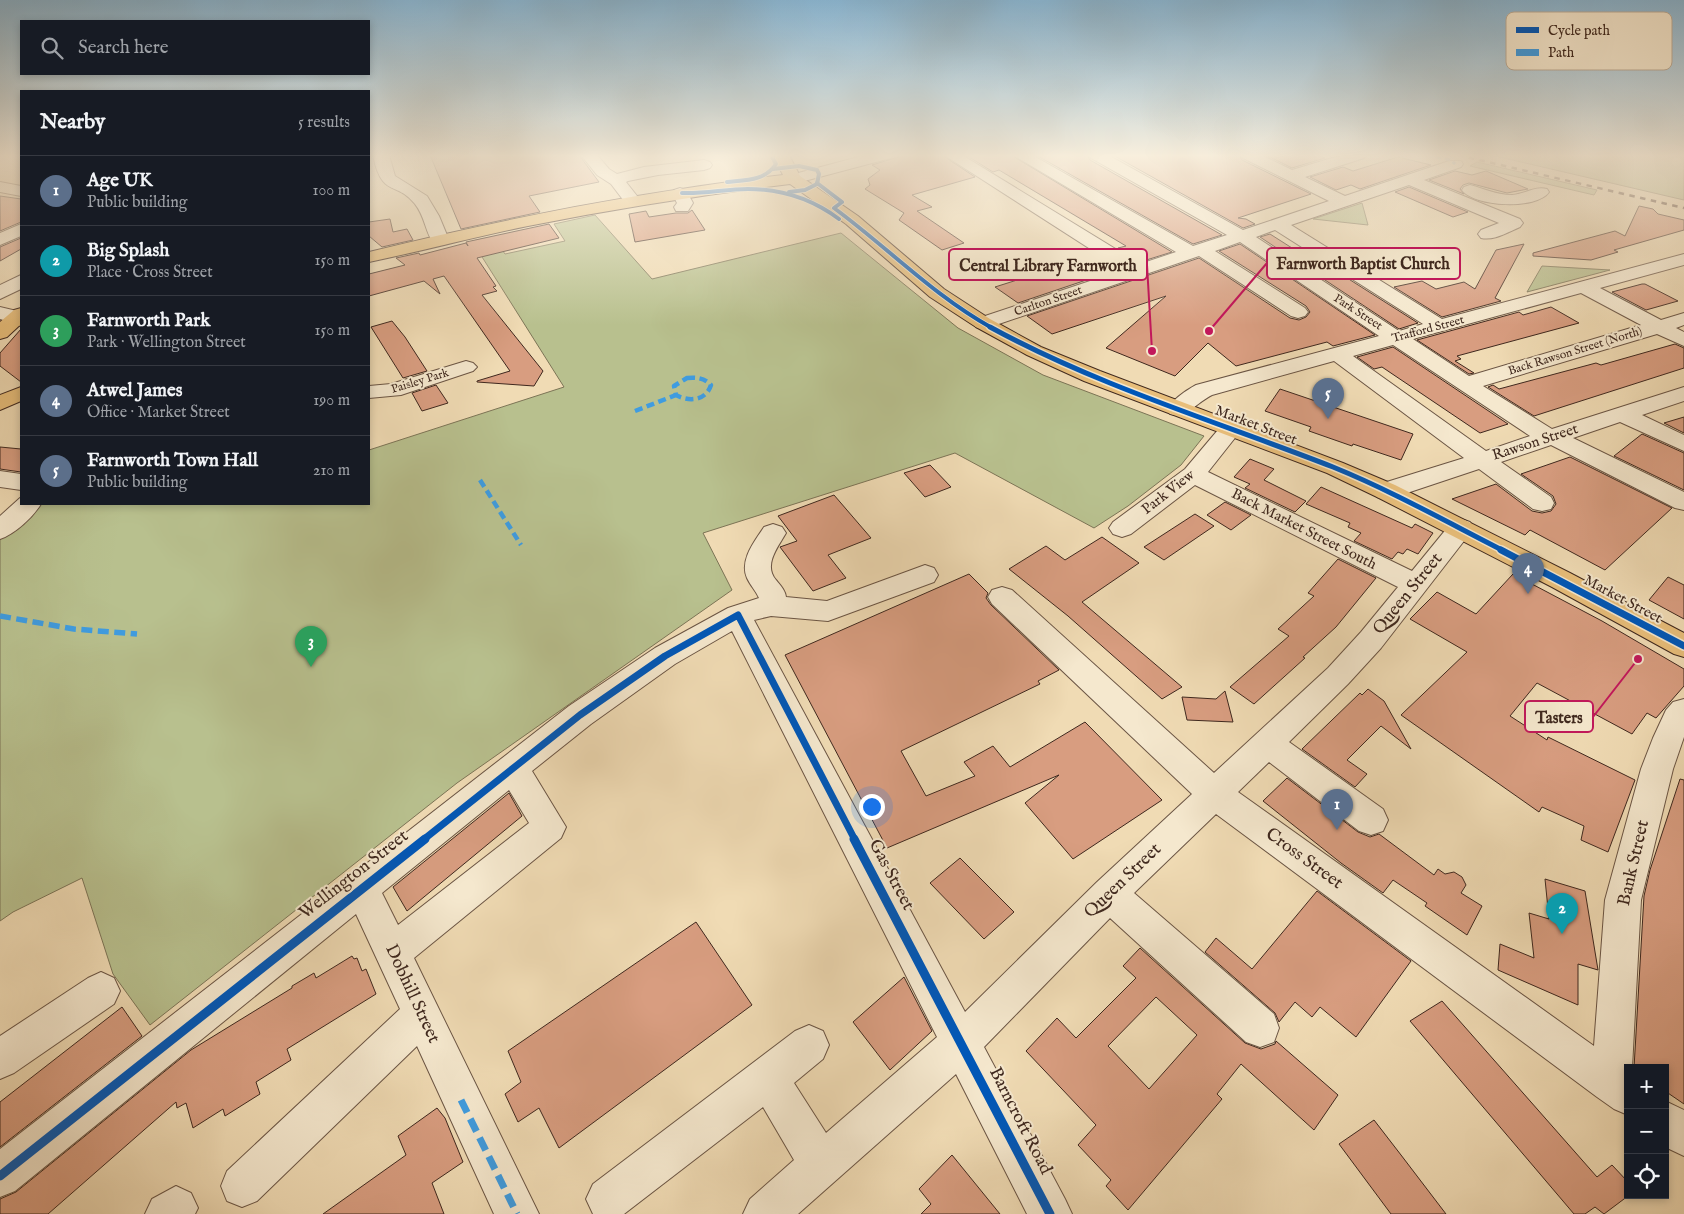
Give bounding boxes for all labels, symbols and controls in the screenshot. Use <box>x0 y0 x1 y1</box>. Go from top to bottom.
legend <box>1506 12 1672 70</box>
search box <box>20 20 370 75</box>
text: Cycle path <box>1548 22 1610 40</box>
icon: search <box>38 34 66 62</box>
text: Search here <box>78 36 169 60</box>
text: Path <box>1548 44 1575 62</box>
text: Nearby <box>40 109 105 136</box>
text: 5 results <box>298 113 350 133</box>
text: Age UK <box>87 169 153 193</box>
text: 1 <box>53 181 59 201</box>
text: 100 m <box>313 181 350 201</box>
text: Public building <box>87 193 187 213</box>
text: Big Splash <box>87 239 169 263</box>
callout: Farnworth Baptist Church <box>1267 248 1460 279</box>
callout: Central Library Farnworth <box>949 249 1147 280</box>
text: 2 <box>52 251 60 271</box>
text: 150 m <box>315 251 350 271</box>
text: Farnworth Baptist Church <box>1276 255 1450 275</box>
text: Central Library Farnworth <box>959 257 1137 277</box>
text: Place · Cross Street <box>87 263 213 283</box>
street label: Carlton Street <box>1012 282 1084 320</box>
street label: Park Street <box>1331 291 1385 333</box>
text: Farnworth Park <box>87 309 210 333</box>
street label: Trafford Street <box>1390 312 1466 346</box>
text: 3 <box>53 321 59 341</box>
text: 150 m <box>315 321 350 341</box>
street label: Back Rawson Street (North) <box>1506 323 1644 379</box>
text: Park · Wellington Street <box>87 333 246 353</box>
street label: Paisley Park <box>389 365 451 397</box>
pin: 5 <box>1312 378 1344 419</box>
text: Atwel James <box>87 379 182 403</box>
text: 4 <box>52 391 60 411</box>
text: 190 m <box>313 391 350 411</box>
street label: Market Street <box>1212 401 1300 449</box>
text: Office · Market Street <box>87 403 230 423</box>
street label: Rawson Street <box>1490 419 1580 465</box>
text: Farnworth Town Hall <box>87 449 258 473</box>
text: 5 <box>53 461 59 481</box>
text: 210 m <box>313 461 350 481</box>
street label: Park View <box>1138 465 1199 519</box>
text: Public building <box>87 473 187 493</box>
street label: Back Market Street South <box>1228 484 1380 574</box>
street label: Queen Street <box>1368 548 1448 640</box>
pin: 4 <box>1512 553 1544 594</box>
street label: Market Street <box>1580 570 1666 628</box>
pin: 3 <box>295 626 327 667</box>
callout: Tasters <box>1525 701 1593 732</box>
text: Tasters <box>1534 709 1583 729</box>
pin: 1 <box>1321 789 1353 830</box>
your location <box>859 794 885 820</box>
street label: Bank Street <box>1613 818 1655 908</box>
street label: Cross Street <box>1261 823 1347 895</box>
street label: Wellington Street <box>295 825 413 925</box>
street label: Gas Street <box>863 836 919 914</box>
street label: Queen Street <box>1079 838 1167 924</box>
pin: 2 <box>1546 893 1578 934</box>
street label: Dobhill Street <box>379 941 445 1047</box>
street label: Barncroft Road <box>983 1064 1057 1179</box>
map controls <box>1624 1064 1669 1199</box>
button: + <box>1624 1064 1669 1109</box>
button: − <box>1624 1109 1669 1154</box>
button: locate <box>1624 1154 1669 1199</box>

